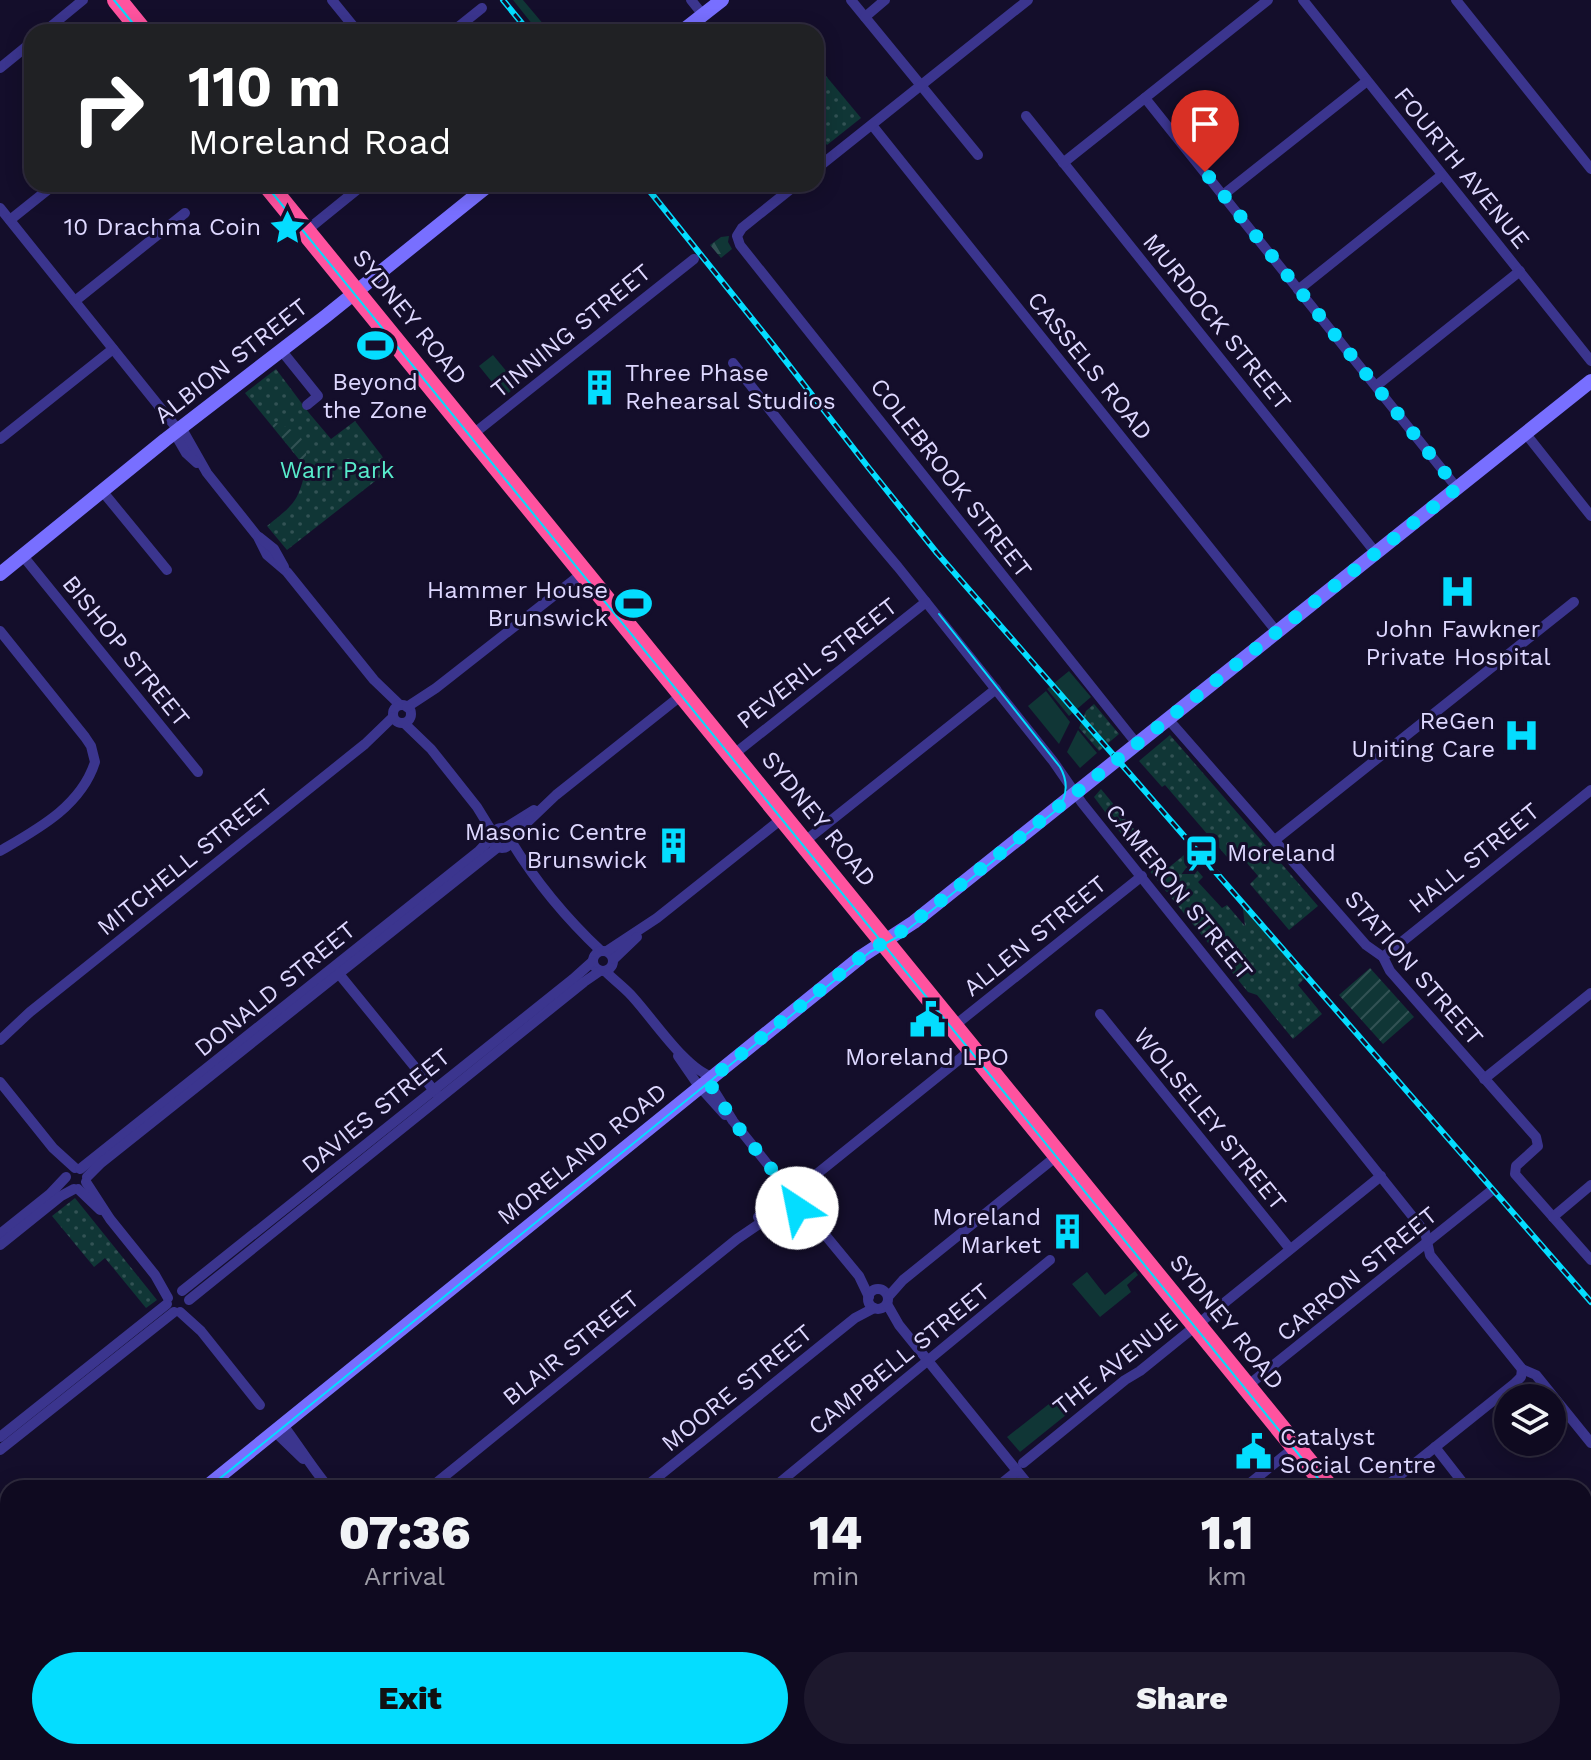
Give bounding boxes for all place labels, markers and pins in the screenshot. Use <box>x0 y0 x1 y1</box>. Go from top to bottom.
pin <box>1171 90 1239 172</box>
place icon: 10 Drachma Coin <box>268 208 306 246</box>
place label: 10 Drachma Coin <box>64 213 261 241</box>
sports icon: Beyond the Zone <box>356 326 394 364</box>
place label: Three Phase Rehearsal Studios <box>625 359 836 415</box>
place label: Beyond the Zone <box>323 368 427 424</box>
building icon: Three Phase Rehearsal Studios <box>580 368 618 406</box>
hospital icon: John Fawkner Private Hospital <box>1439 573 1477 611</box>
place label: Hammer House Brunswick <box>427 576 608 632</box>
sports icon: Hammer House Brunswick <box>615 585 653 623</box>
place label: John Fawkner Private Hospital <box>1365 615 1551 671</box>
place label: ReGen Uniting Care <box>1351 707 1495 763</box>
hospital icon: ReGen Uniting Care <box>1502 716 1540 754</box>
place label: Masonic Centre Brunswick <box>465 818 647 874</box>
building icon: Masonic Centre Brunswick <box>654 827 692 865</box>
station icon: Moreland <box>1182 834 1220 872</box>
place label: Moreland <box>1227 839 1336 867</box>
public building icon: Moreland LPO <box>908 1001 946 1039</box>
place label: Moreland LPO <box>845 1043 1009 1071</box>
place label: Moreland Market <box>932 1203 1041 1259</box>
building icon: Moreland Market <box>1048 1212 1086 1250</box>
place label: Catalyst Social Centre <box>1280 1423 1436 1479</box>
public building icon: Catalyst Social Centre <box>1235 1432 1273 1470</box>

